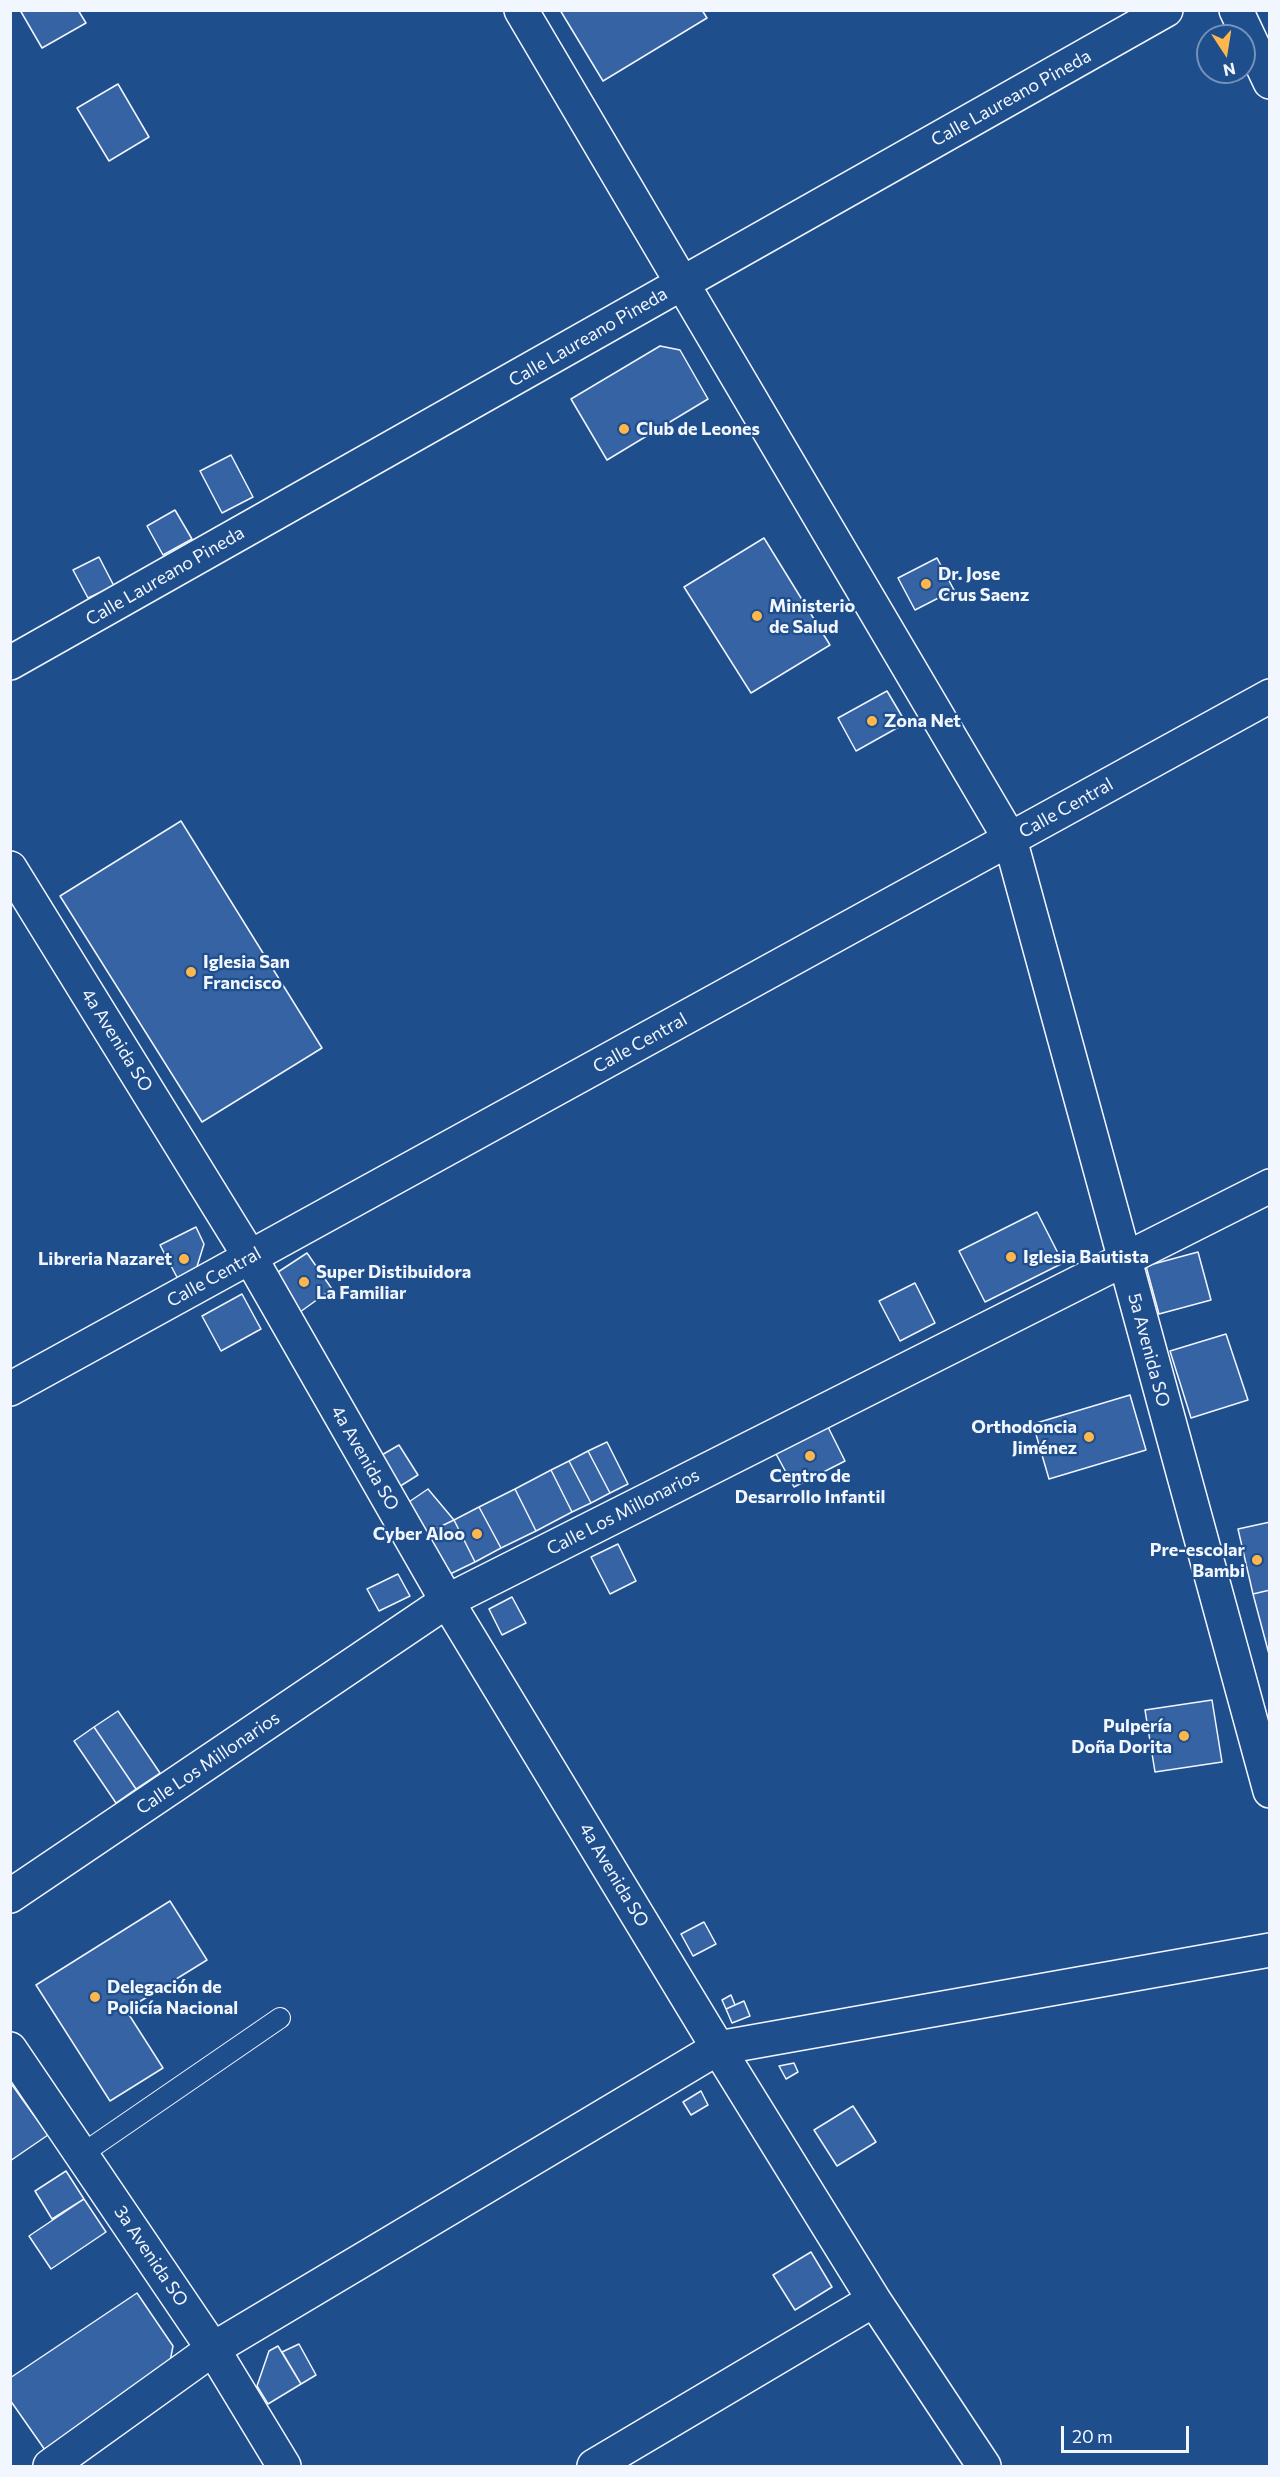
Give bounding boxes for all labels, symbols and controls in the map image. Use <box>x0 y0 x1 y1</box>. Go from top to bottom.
north arrow <box>1196 24 1256 84</box>
street label: Calle Laureano Pineda <box>927 45 1095 151</box>
text: N <box>1222 60 1237 81</box>
street label: Calle Laureano Pineda <box>505 283 671 391</box>
place label: Club de Leones <box>636 418 760 440</box>
marker: Club de Leones <box>617 422 631 436</box>
street label: Calle Laureano Pineda <box>82 522 248 630</box>
place label: Dr. Jose Crus Saenz <box>938 563 1029 606</box>
marker: Dr. Jose Crus Saenz <box>919 577 933 591</box>
place label: Ministerio de Salud <box>769 595 855 638</box>
marker: Ministerio de Salud <box>750 609 764 623</box>
place label: Zona Net <box>884 710 961 732</box>
marker: Zona Net <box>865 714 879 728</box>
street label: Calle Central <box>1015 773 1117 843</box>
place label: Iglesia San Francisco <box>203 951 290 994</box>
marker: Iglesia San Francisco <box>184 965 198 979</box>
street label: 4a Avenida SO <box>77 985 157 1095</box>
street label: Calle Central <box>589 1008 691 1078</box>
street label: Calle Central <box>163 1242 265 1312</box>
place label: Iglesia Bautista <box>1023 1246 1149 1268</box>
place label: Libreria Nazaret <box>38 1248 172 1270</box>
marker: Iglesia Bautista <box>1004 1250 1018 1264</box>
marker: Libreria Nazaret <box>177 1252 191 1266</box>
place label: Super Distibuidora La Familiar <box>316 1261 471 1304</box>
marker: Super Distibuidora La Familiar <box>297 1275 311 1289</box>
street label: 5a Avenida SO <box>1123 1291 1175 1409</box>
street label: 4a Avenida SO <box>326 1402 404 1514</box>
place label: Orthodoncia Jiménez <box>971 1416 1077 1458</box>
marker: Orthodoncia Jiménez <box>1082 1430 1096 1444</box>
marker: Centro de Desarrollo Infantil <box>803 1449 817 1463</box>
street label: Calle Los Millonarios <box>543 1464 703 1560</box>
place label: Centro de Desarrollo Infantil <box>735 1465 885 1508</box>
place label: Cyber Aloo <box>373 1523 465 1545</box>
marker: Cyber Aloo <box>470 1527 484 1541</box>
place label: Pre-escolar Bambi <box>1150 1539 1245 1582</box>
marker: Pre-escolar Bambi <box>1250 1553 1264 1567</box>
street label: Calle Los Millonarios <box>132 1707 284 1819</box>
place label: Pulpería Doña Dorita <box>1071 1715 1172 1758</box>
marker: Pulpería Doña Dorita <box>1177 1729 1191 1743</box>
street label: 4a Avenida SO <box>575 1819 653 1931</box>
place label: Delegación de Policía Nacional <box>107 1976 238 2018</box>
marker: Delegación de Policía Nacional <box>88 1990 102 2004</box>
street label: 3a Avenida SO <box>109 2202 193 2310</box>
scale bar <box>1064 2414 1192 2452</box>
text: 20 m <box>1072 2425 1113 2447</box>

